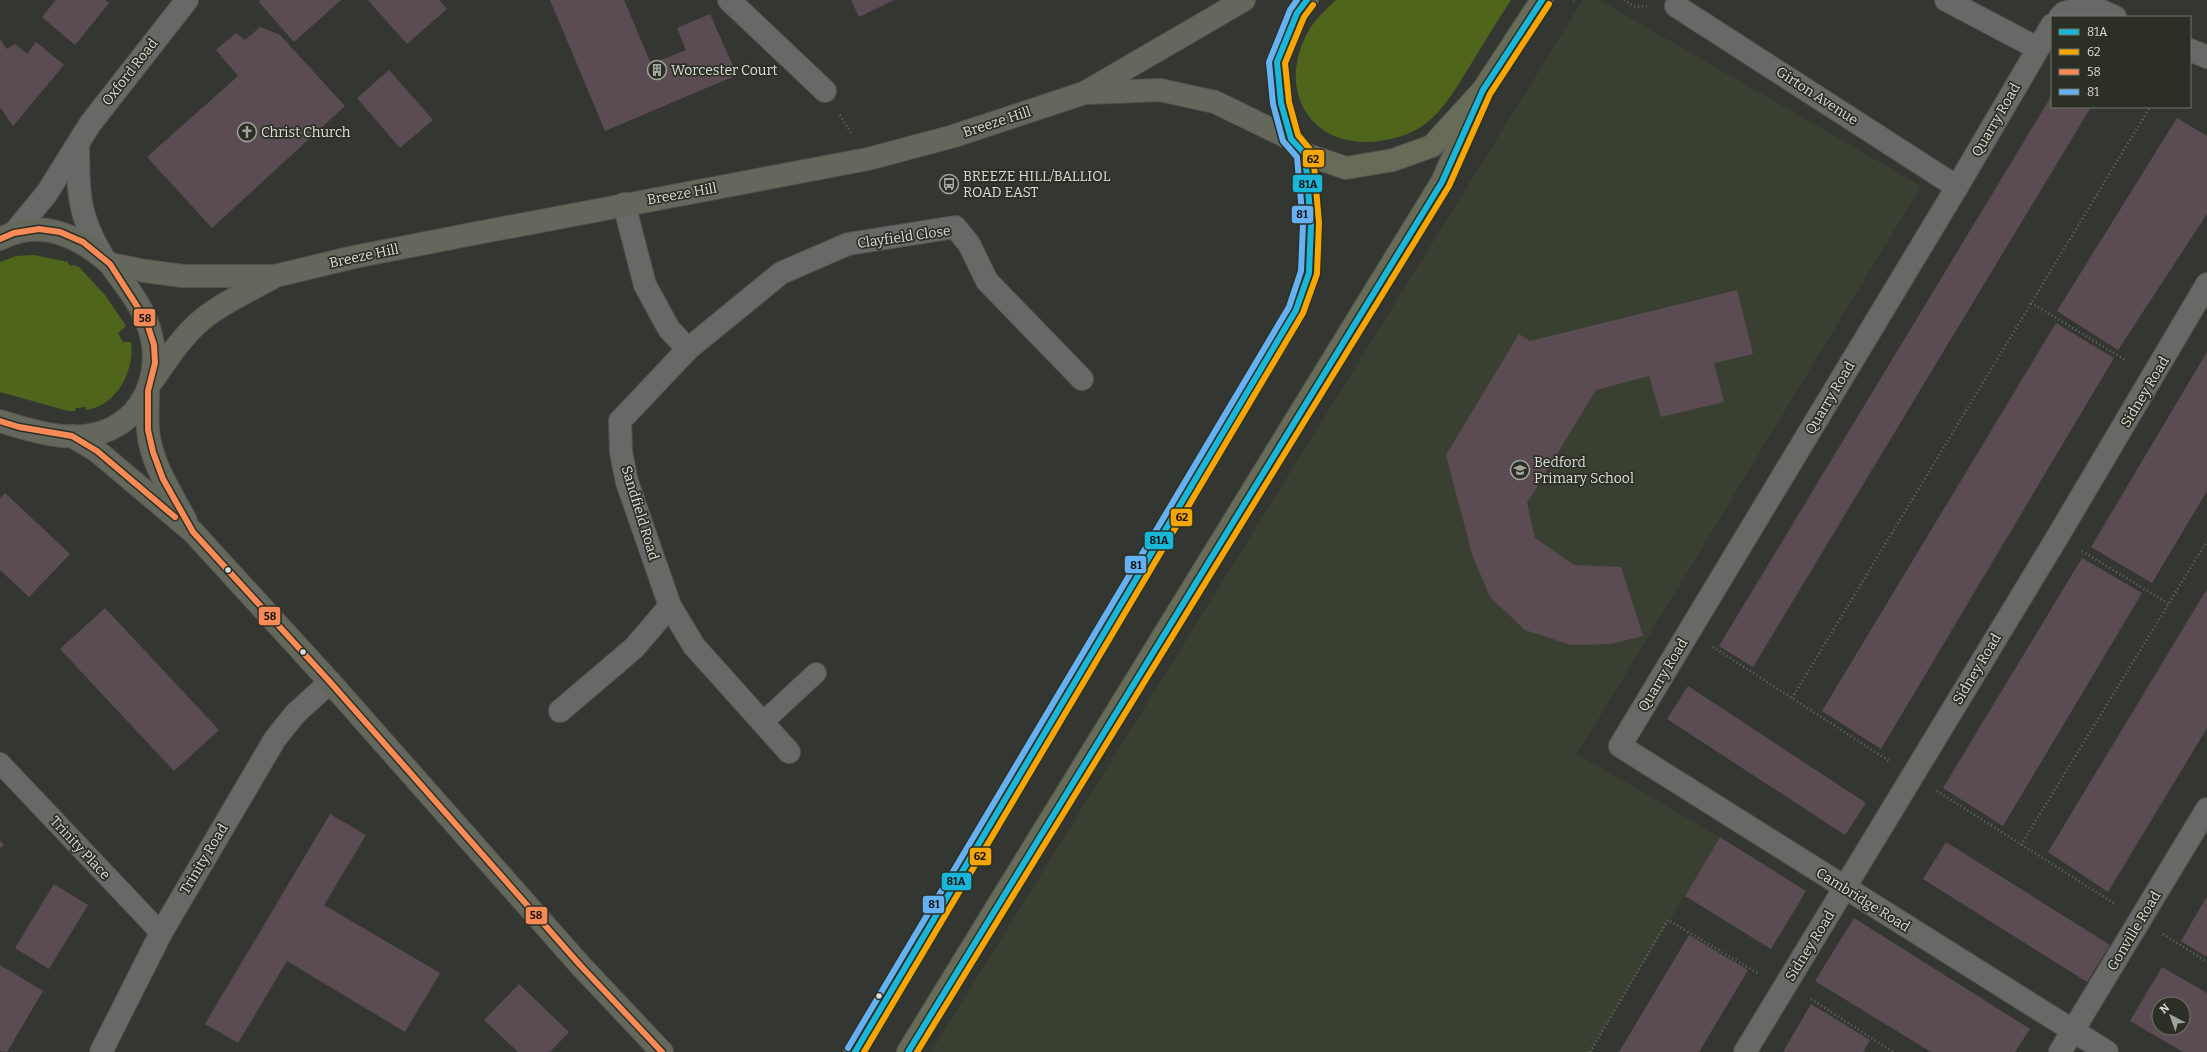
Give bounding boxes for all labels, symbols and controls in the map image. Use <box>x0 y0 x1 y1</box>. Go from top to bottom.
legend <box>2051 16 2191 108</box>
text: 81A <box>2087 25 2108 39</box>
street label: Oxford Road <box>99 35 161 109</box>
text: 62 <box>2087 45 2100 59</box>
building icon: Worcester Court <box>646 59 668 81</box>
place label: Worcester Court <box>671 62 778 79</box>
street label: Girton Avenue <box>1773 63 1861 129</box>
text: 58 <box>2087 65 2101 79</box>
street label: Quarry Road <box>1968 80 2024 160</box>
text: 81 <box>2087 85 2099 99</box>
street label: Breeze Hill <box>961 103 1033 141</box>
church icon: Christ Church <box>236 121 258 143</box>
place label: Christ Church <box>261 124 351 141</box>
line badge: 62 <box>1302 149 1325 168</box>
text: 62 <box>1307 153 1319 166</box>
place label: BREEZE HILL/BALLIOL ROAD EAST <box>963 168 1111 201</box>
bus stop icon: BREEZE HILL/BALLIOL ROAD EAST <box>938 173 960 195</box>
line badge: 81A <box>1292 174 1323 193</box>
text: 81A <box>1298 178 1318 191</box>
street label: Breeze Hill <box>646 180 718 208</box>
line badge: 81 <box>1291 205 1314 224</box>
text: 81 <box>1296 208 1308 221</box>
street label: Clayfield Close <box>856 222 952 252</box>
street label: Breeze Hill <box>328 240 400 272</box>
line badge: 58 <box>133 308 156 327</box>
text: 58 <box>139 312 152 325</box>
street label: Sidney Road <box>2117 353 2173 431</box>
street label: Quarry Road <box>1802 358 1858 438</box>
place label: Bedford Primary School <box>1534 454 1634 487</box>
school or university icon: Bedford Primary School <box>1509 459 1531 481</box>
street label: Sandfield Road <box>618 464 662 562</box>
line badge: 62 <box>1170 508 1193 527</box>
text: 62 <box>1176 511 1188 524</box>
line badge: 81A <box>1144 531 1174 550</box>
text: 81A <box>1149 534 1169 547</box>
line badge: 81 <box>1124 555 1147 574</box>
text: 81 <box>1130 559 1142 572</box>
unlabelled marker <box>223 565 233 575</box>
line badge: 58 <box>258 606 281 626</box>
text: 58 <box>264 610 277 623</box>
street label: Sidney Road <box>1949 630 2005 708</box>
street label: Quarry Road <box>1635 635 1691 715</box>
unlabelled marker <box>298 647 308 657</box>
street label: Trinity Place <box>46 813 114 883</box>
street label: Trinity Road <box>176 821 232 897</box>
line badge: 62 <box>969 847 992 866</box>
text: 62 <box>974 850 986 863</box>
street label: Cambridge Road <box>1813 864 1913 936</box>
line badge: 81A <box>941 872 972 891</box>
text: 81A <box>946 875 966 888</box>
street label: Gonville Road <box>2104 888 2164 974</box>
line badge: 81 <box>922 895 945 914</box>
text: 81 <box>928 898 940 911</box>
line badge: 58 <box>525 906 548 925</box>
street label: Sidney Road <box>1782 908 1838 984</box>
text: 58 <box>530 909 543 922</box>
unlabelled marker <box>874 991 884 1001</box>
north arrow <box>2151 996 2191 1036</box>
text: N <box>2157 1001 2173 1017</box>

